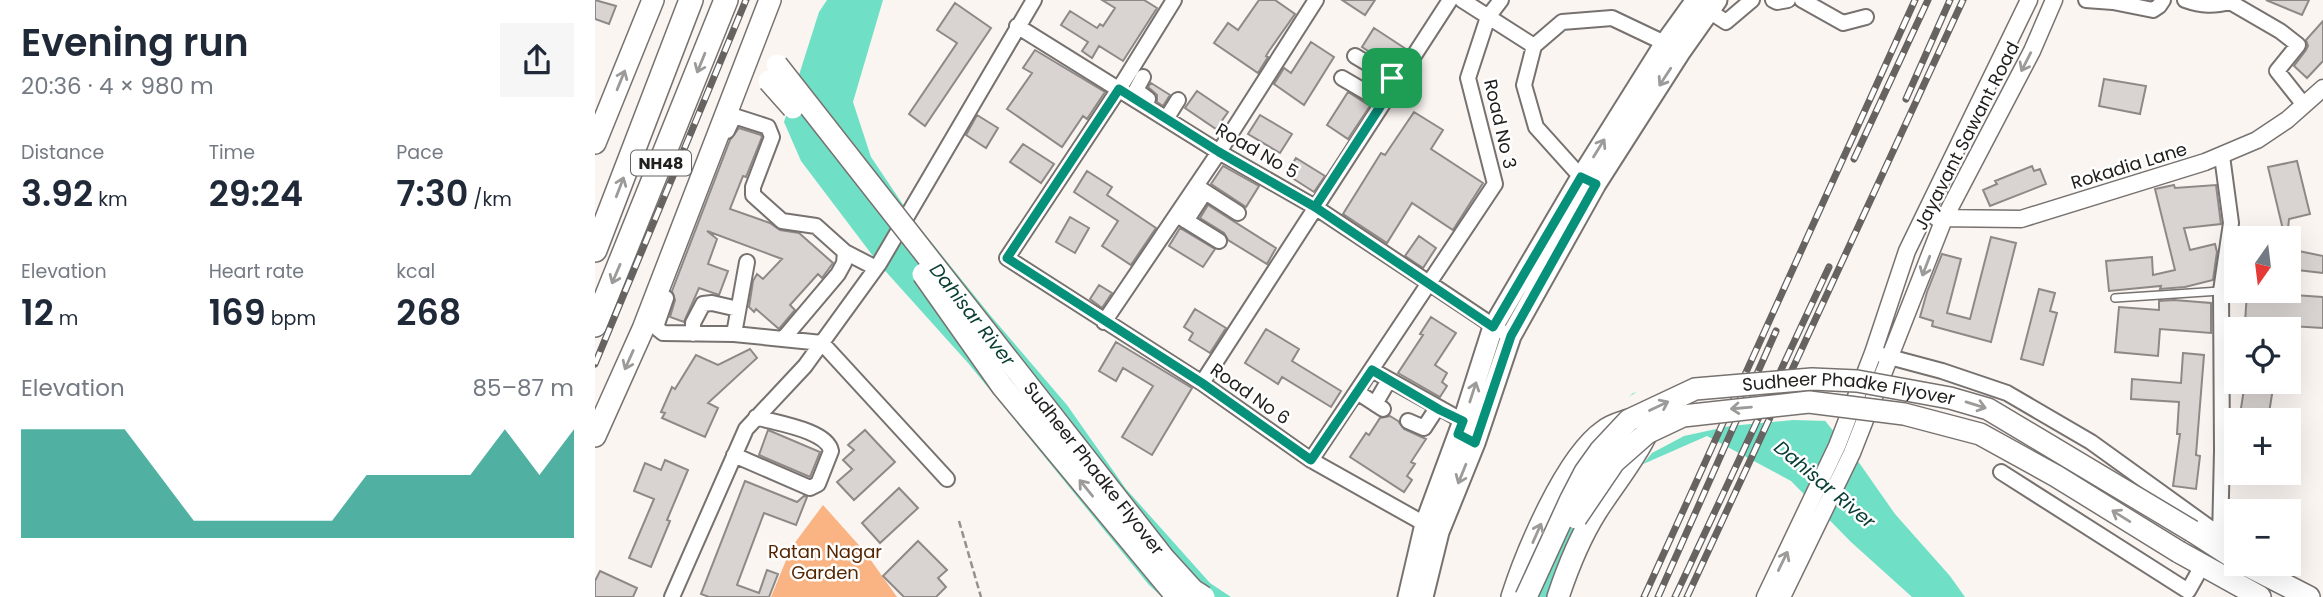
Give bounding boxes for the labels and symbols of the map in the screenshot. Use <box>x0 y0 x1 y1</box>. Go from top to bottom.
street label: Jayavant Sawant Road <box>1908 37 2025 234</box>
pin <box>1362 48 1422 108</box>
one-way arrow <box>2018 51 2032 72</box>
one-way arrow <box>693 52 706 74</box>
one-way arrow <box>1657 66 1671 86</box>
one-way arrow <box>615 69 628 91</box>
street label: Road No 3 <box>1478 77 1523 171</box>
street label: Road No 5 <box>1211 117 1303 184</box>
street label: Rokadia Lane <box>2068 136 2190 195</box>
one-way arrow <box>1593 138 1607 158</box>
road number: NH48 <box>631 150 691 176</box>
one-way arrow <box>614 176 627 198</box>
north arrow <box>2224 226 2301 303</box>
one-way arrow <box>1919 255 1931 277</box>
water label: Dahisar River <box>923 257 1022 373</box>
one-way arrow <box>609 263 622 285</box>
one-way arrow <box>622 349 635 370</box>
street label: Road No 6 <box>1205 357 1295 430</box>
street label: Sudheer Phadke Flyover <box>1741 366 1958 411</box>
street label: Sudheer Phadke Flyover <box>1018 376 1170 561</box>
one-way arrow <box>1467 381 1480 403</box>
one-way arrow <box>1648 399 1669 412</box>
one-way arrow <box>1965 400 1987 413</box>
one-way arrow <box>1730 402 1752 415</box>
water label: Dahisar River <box>1768 434 1882 535</box>
one-way arrow <box>1455 463 1468 484</box>
one-way arrow <box>1078 480 1094 498</box>
one-way arrow <box>2111 508 2131 522</box>
one-way arrow <box>1531 523 1544 545</box>
park label: Ratan Nagar Garden <box>768 539 882 585</box>
one-way arrow <box>1776 551 1790 572</box>

